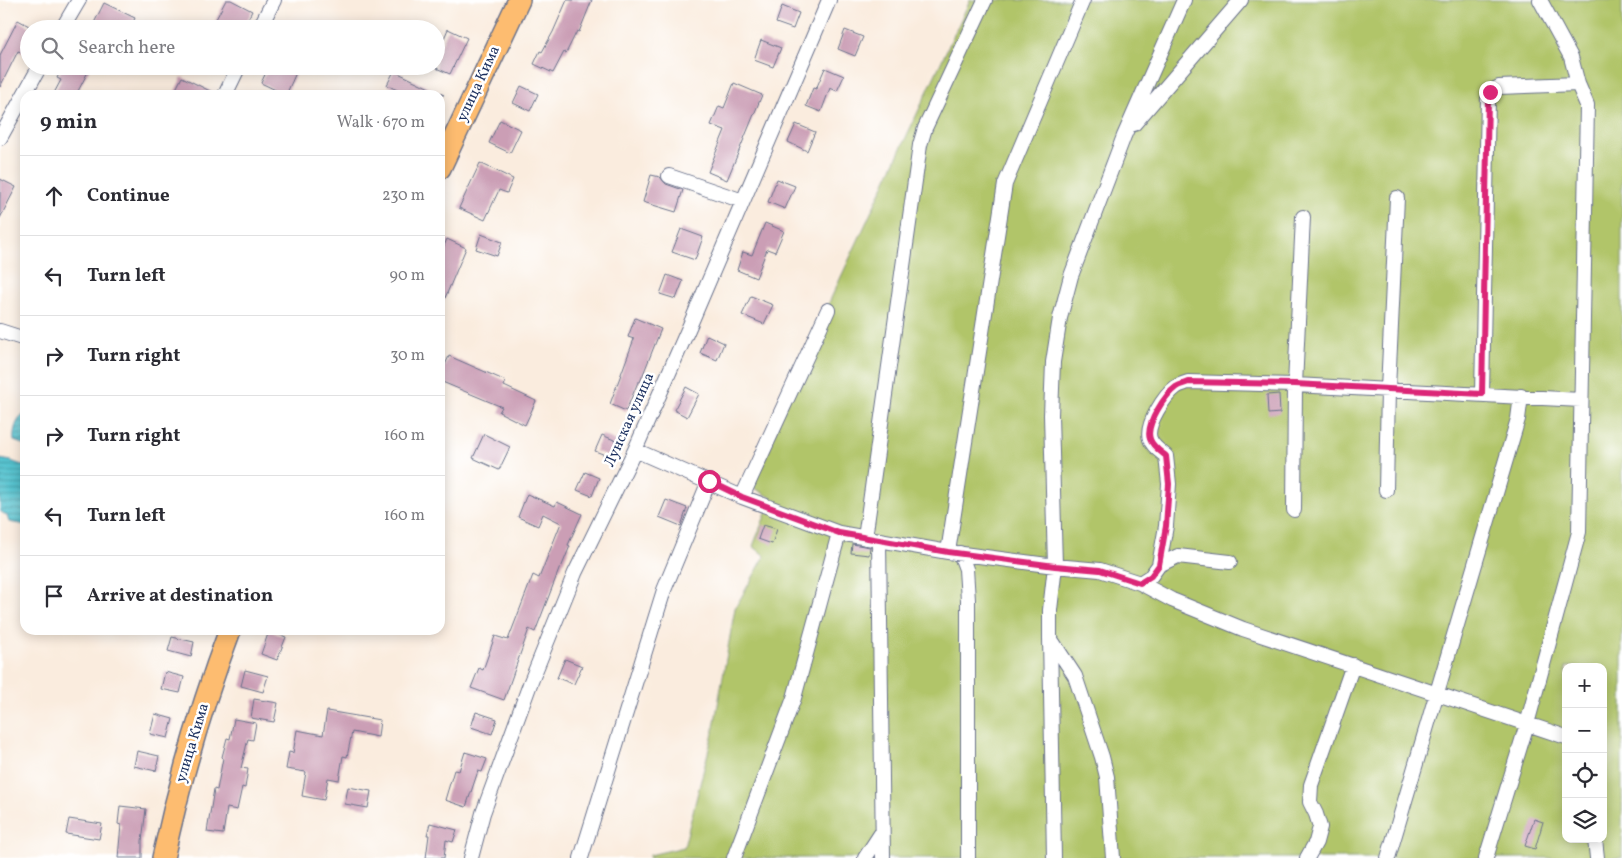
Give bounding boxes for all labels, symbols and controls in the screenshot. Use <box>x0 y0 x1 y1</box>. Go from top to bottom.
search box <box>20 20 445 75</box>
icon: search <box>38 34 66 62</box>
text: Search here <box>78 35 175 61</box>
street label: улица Кима <box>452 42 506 126</box>
route end <box>1479 81 1502 104</box>
text: 9 min <box>40 108 97 137</box>
text: Walk · 670 m <box>337 112 425 134</box>
icon: ahead <box>40 182 68 210</box>
text: Continue <box>87 183 170 209</box>
text: 230 m <box>382 185 425 207</box>
icon: left <box>40 262 68 290</box>
text: Turn left <box>87 263 166 289</box>
text: 90 m <box>389 265 425 287</box>
icon: right <box>40 342 68 370</box>
text: Turn right <box>87 343 180 369</box>
text: 30 m <box>390 345 425 367</box>
street label: Лунская улица <box>600 369 660 471</box>
icon: right <box>40 422 68 450</box>
text: Turn right <box>87 423 180 449</box>
text: 160 m <box>384 425 425 447</box>
route start <box>698 470 721 493</box>
icon: left <box>40 502 68 530</box>
text: Turn left <box>87 503 166 529</box>
text: 160 m <box>384 505 425 527</box>
icon: arrive <box>40 582 68 610</box>
text: Arrive at destination <box>87 583 273 609</box>
map controls <box>1562 663 1607 843</box>
button: + <box>1562 663 1607 708</box>
street label: улица Кима <box>171 701 215 785</box>
button: − <box>1562 708 1607 753</box>
button: locate <box>1562 753 1607 798</box>
button: layers <box>1562 798 1607 843</box>

